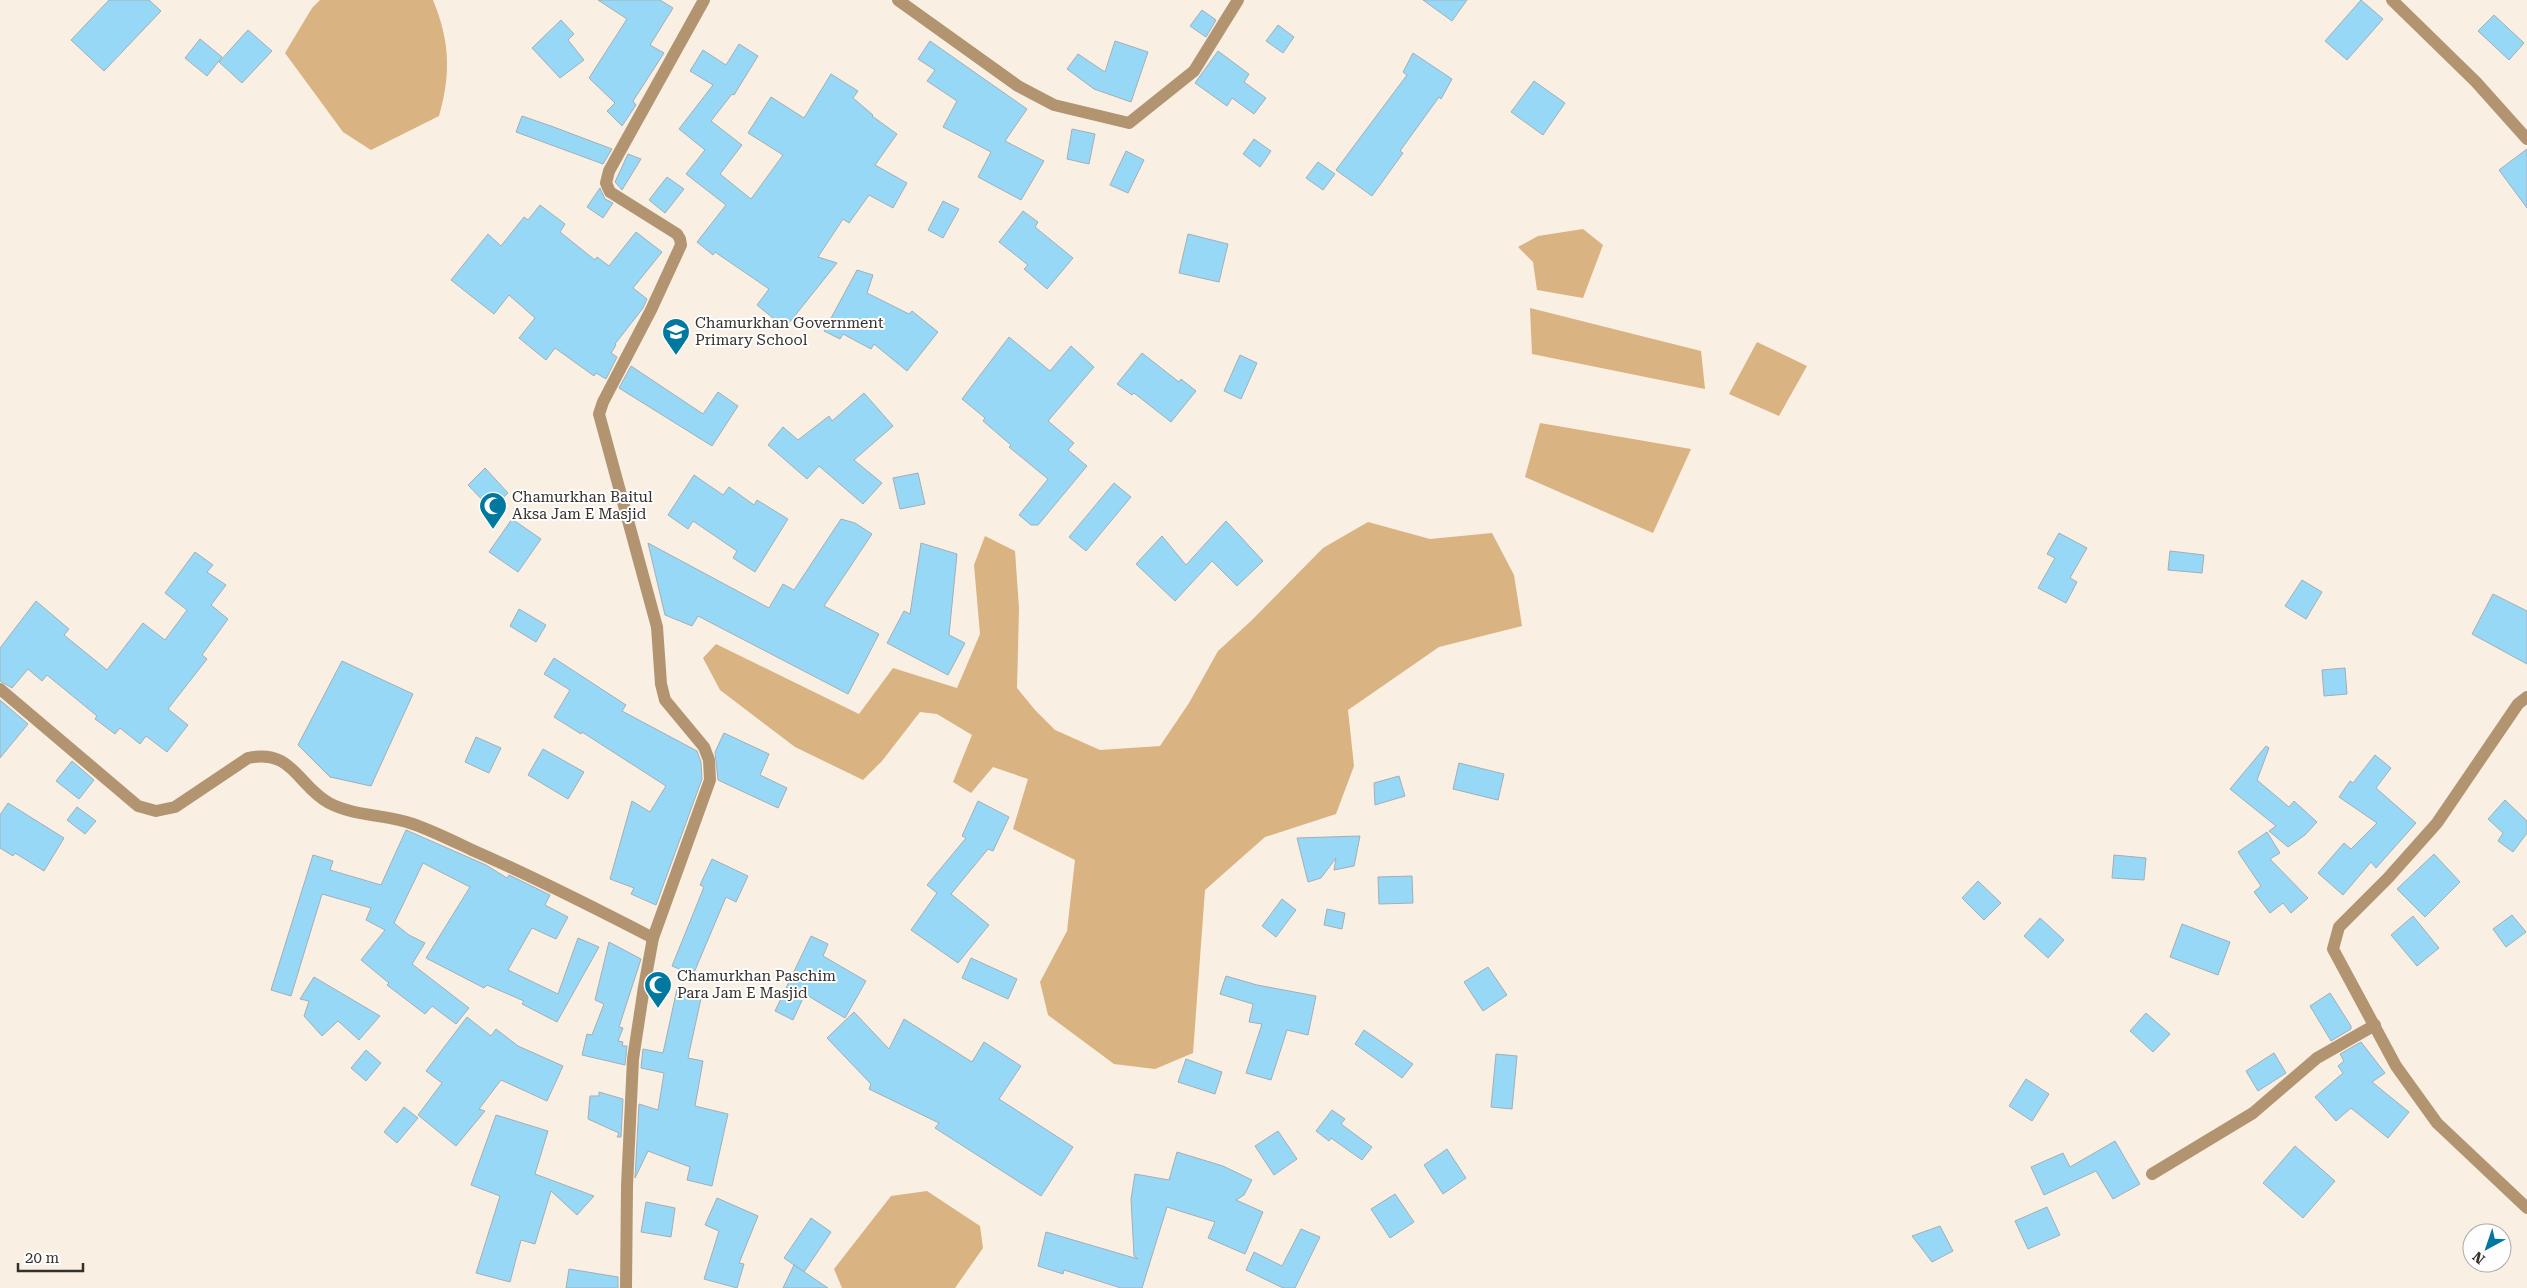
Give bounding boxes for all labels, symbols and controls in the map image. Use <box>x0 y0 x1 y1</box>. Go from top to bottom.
place label: Chamurkhan Government Primary School <box>695 314 884 349</box>
school or university icon: Chamurkhan Government Primary School <box>661 317 691 356</box>
place label: Chamurkhan Baitul Aksa Jam E Masjid <box>512 488 653 523</box>
mosque icon: Chamurkhan Baitul Aksa Jam E Masjid <box>478 491 508 530</box>
place label: Chamurkhan Paschim Para Jam E Masjid <box>677 967 836 1002</box>
mosque icon: Chamurkhan Paschim Para Jam E Masjid <box>643 970 673 1009</box>
north arrow <box>2462 1223 2512 1273</box>
scale bar <box>18 1240 82 1272</box>
text: N <box>2469 1248 2488 1268</box>
text: 20 m <box>25 1249 60 1267</box>

